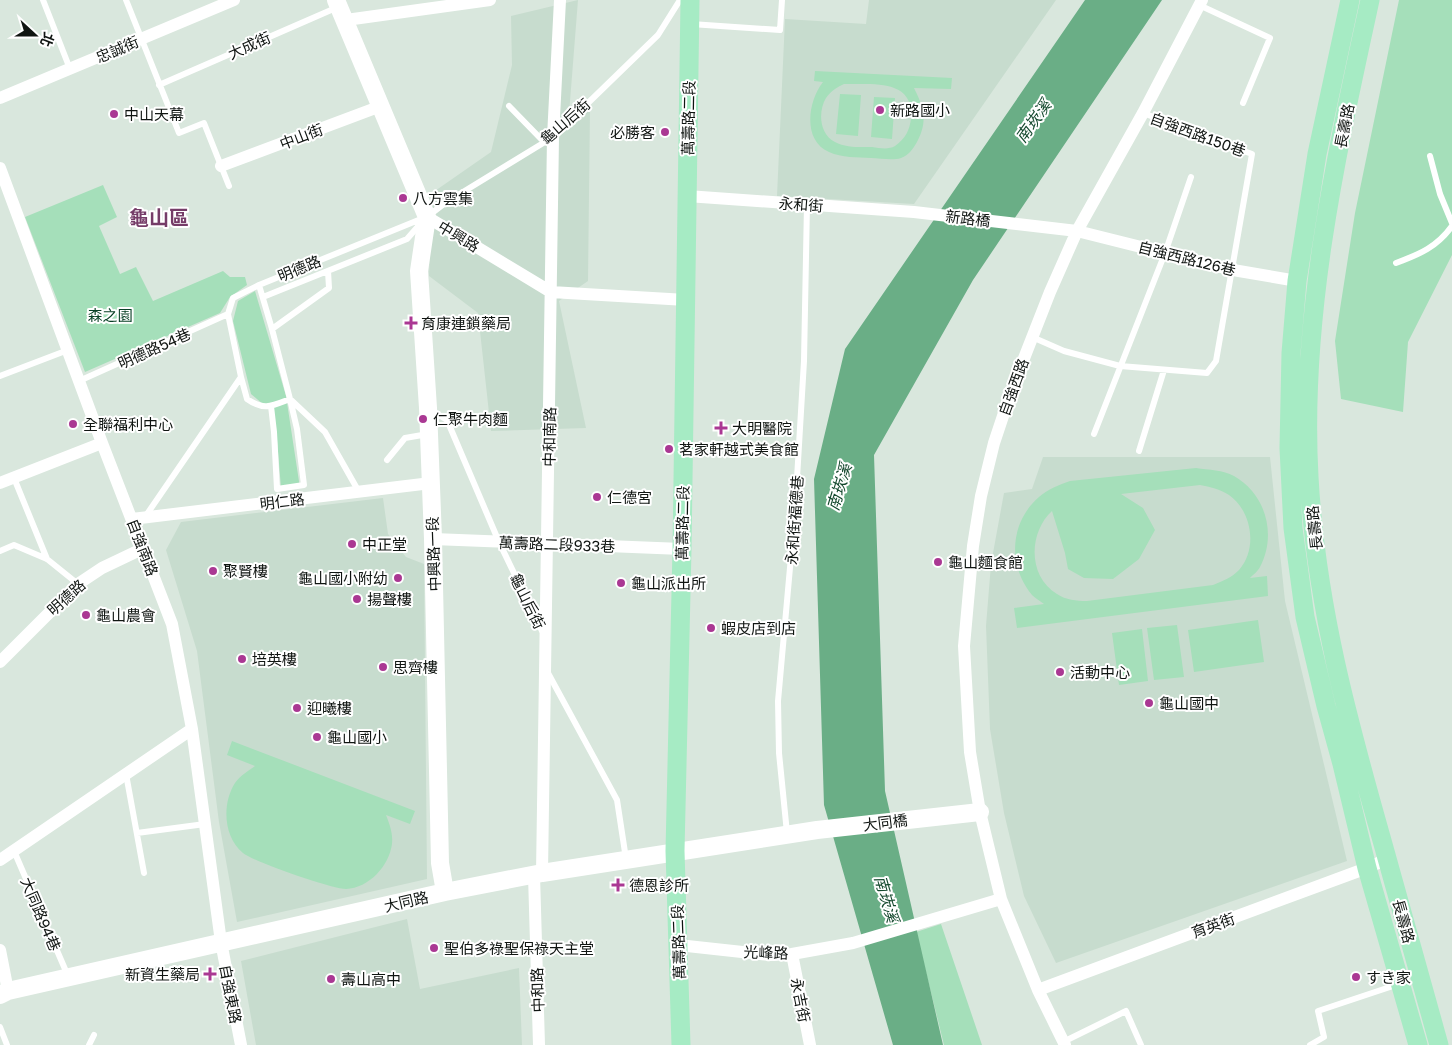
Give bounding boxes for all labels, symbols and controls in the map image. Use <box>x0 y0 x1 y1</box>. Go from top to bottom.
north arrow <box>10 10 60 60</box>
street label: 大成街 <box>225 28 273 62</box>
text: 北 <box>37 30 58 49</box>
street label: 忠誠街 <box>93 32 141 66</box>
street label: 萬壽路二段 <box>678 80 698 156</box>
water label: 南崁溪 <box>1011 94 1056 146</box>
street label: 龜山后街 <box>536 95 594 147</box>
place label: 新路國小 <box>890 101 950 119</box>
street label: 長壽路 <box>1331 102 1357 150</box>
marker: 新路國小 <box>874 104 886 116</box>
place label: 中山天幕 <box>124 105 184 123</box>
marker: 中山天幕 <box>108 108 120 120</box>
street label: 自強西路150巷 <box>1148 108 1248 160</box>
street label: 中山街 <box>277 120 325 152</box>
place label: 必勝客 <box>610 123 655 141</box>
marker: 必勝客 <box>659 126 671 138</box>
place label: 八方雲集 <box>413 189 473 207</box>
marker: 八方雲集 <box>397 192 409 204</box>
street label: 永和街 <box>778 193 824 215</box>
district label: 龜山區 <box>129 205 189 229</box>
street label: 新路橋 <box>945 206 991 230</box>
street label: 中興路 <box>435 217 483 255</box>
street label: 自強西路126巷 <box>1136 237 1238 279</box>
street label: 明德路 <box>275 251 323 285</box>
park label: 森之園 <box>87 306 133 324</box>
place label: 育康連鎖藥局 <box>421 314 511 332</box>
marker: 育康連鎖藥局 <box>405 317 417 329</box>
street label: 明德路54巷 <box>115 324 193 372</box>
street label: 自強西路 <box>994 356 1032 418</box>
street label: 中和南路 <box>539 407 559 467</box>
place label: 仁聚牛肉麵 <box>433 410 508 428</box>
marker: 仁聚牛肉麵 <box>417 413 429 425</box>
place label: 全聯福利中心 <box>83 415 173 433</box>
marker: 全聯福利中心 <box>67 418 79 430</box>
place label: 大明醫院 <box>732 419 792 437</box>
marker: 大明醫院 <box>714 421 728 435</box>
place label: 茗家軒越式美食館 <box>679 440 799 458</box>
marker: 茗家軒越式美食館 <box>663 443 675 455</box>
water label: 南崁溪 <box>822 459 856 513</box>
street label: 永和街福德巷 <box>782 474 806 566</box>
street label: 萬壽路二段 <box>672 485 692 561</box>
place label: 仁德宮 <box>607 488 652 506</box>
street label: 明仁路 <box>259 489 305 513</box>
marker: 仁德宮 <box>591 491 603 503</box>
street label: 長壽路 <box>1303 505 1325 551</box>
street label: 自強南路 <box>124 516 162 578</box>
street label: 中興路一段 <box>423 516 443 592</box>
street label: 萬壽路二段933巷 <box>498 533 616 555</box>
place label: 中正堂 <box>362 535 407 553</box>
marker: 中正堂 <box>346 538 358 550</box>
place label: 龜山麵食館 <box>948 553 1023 571</box>
marker: 龜山麵食館 <box>932 556 944 568</box>
place label: 聚賢樓 <box>223 562 268 580</box>
marker: 聚賢樓 <box>207 565 219 577</box>
place label: 龜山國小附幼 <box>298 569 388 587</box>
street label: 龜山后街 <box>507 570 549 632</box>
marker: 龜山國小附幼 <box>392 572 404 584</box>
place label: 龜山派出所 <box>631 574 706 592</box>
street label: 明德路 <box>43 575 89 619</box>
marker: 龜山派出所 <box>615 577 627 589</box>
place label: 揚聲樓 <box>367 590 412 608</box>
marker: 揚聲樓 <box>351 593 363 605</box>
place label: 龜山農會 <box>96 606 156 624</box>
marker: 龜山農會 <box>80 609 92 621</box>
place label: 蝦皮店到店 <box>721 619 796 637</box>
marker: 蝦皮店到店 <box>705 622 717 634</box>
place label: 培英樓 <box>252 650 297 668</box>
marker: 培英樓 <box>236 653 248 665</box>
place label: 思齊樓 <box>393 658 438 676</box>
marker: 思齊樓 <box>377 661 389 673</box>
place label: 活動中心 <box>1070 663 1130 681</box>
marker: 活動中心 <box>1054 666 1066 678</box>
place label: 龜山國中 <box>1159 694 1219 712</box>
marker: 龜山國中 <box>1143 697 1155 709</box>
place label: 迎曦樓 <box>307 699 352 717</box>
marker: 迎曦樓 <box>291 702 303 714</box>
place label: 龜山國小 <box>327 728 387 746</box>
marker: 龜山國小 <box>311 731 323 743</box>
street label: 大同橋 <box>862 810 908 834</box>
water label: 南崁溪 <box>871 873 904 927</box>
street label: 大同路94巷 <box>17 874 65 954</box>
place label: 德恩診所 <box>629 876 689 894</box>
marker: 德恩診所 <box>611 878 625 892</box>
street label: 大同路 <box>382 887 430 915</box>
street label: 長壽路 <box>1389 897 1419 945</box>
street label: 萬壽路二段 <box>668 904 688 980</box>
street label: 育英街 <box>1189 909 1237 941</box>
place label: 聖伯多祿聖保祿天主堂 <box>444 939 594 957</box>
marker: 聖伯多祿聖保祿天主堂 <box>428 942 440 954</box>
street label: 光峰路 <box>743 942 789 962</box>
street label: 自強東路 <box>216 963 246 1025</box>
place label: 新資生藥局 <box>125 965 200 983</box>
street label: 中和路 <box>527 967 547 1013</box>
marker: 新資生藥局 <box>204 968 216 980</box>
place label: すき家 <box>1366 968 1411 986</box>
place label: 壽山高中 <box>341 970 401 988</box>
marker: すき家 <box>1350 971 1362 983</box>
marker: 壽山高中 <box>325 973 337 985</box>
street label: 永吉街 <box>788 976 814 1024</box>

